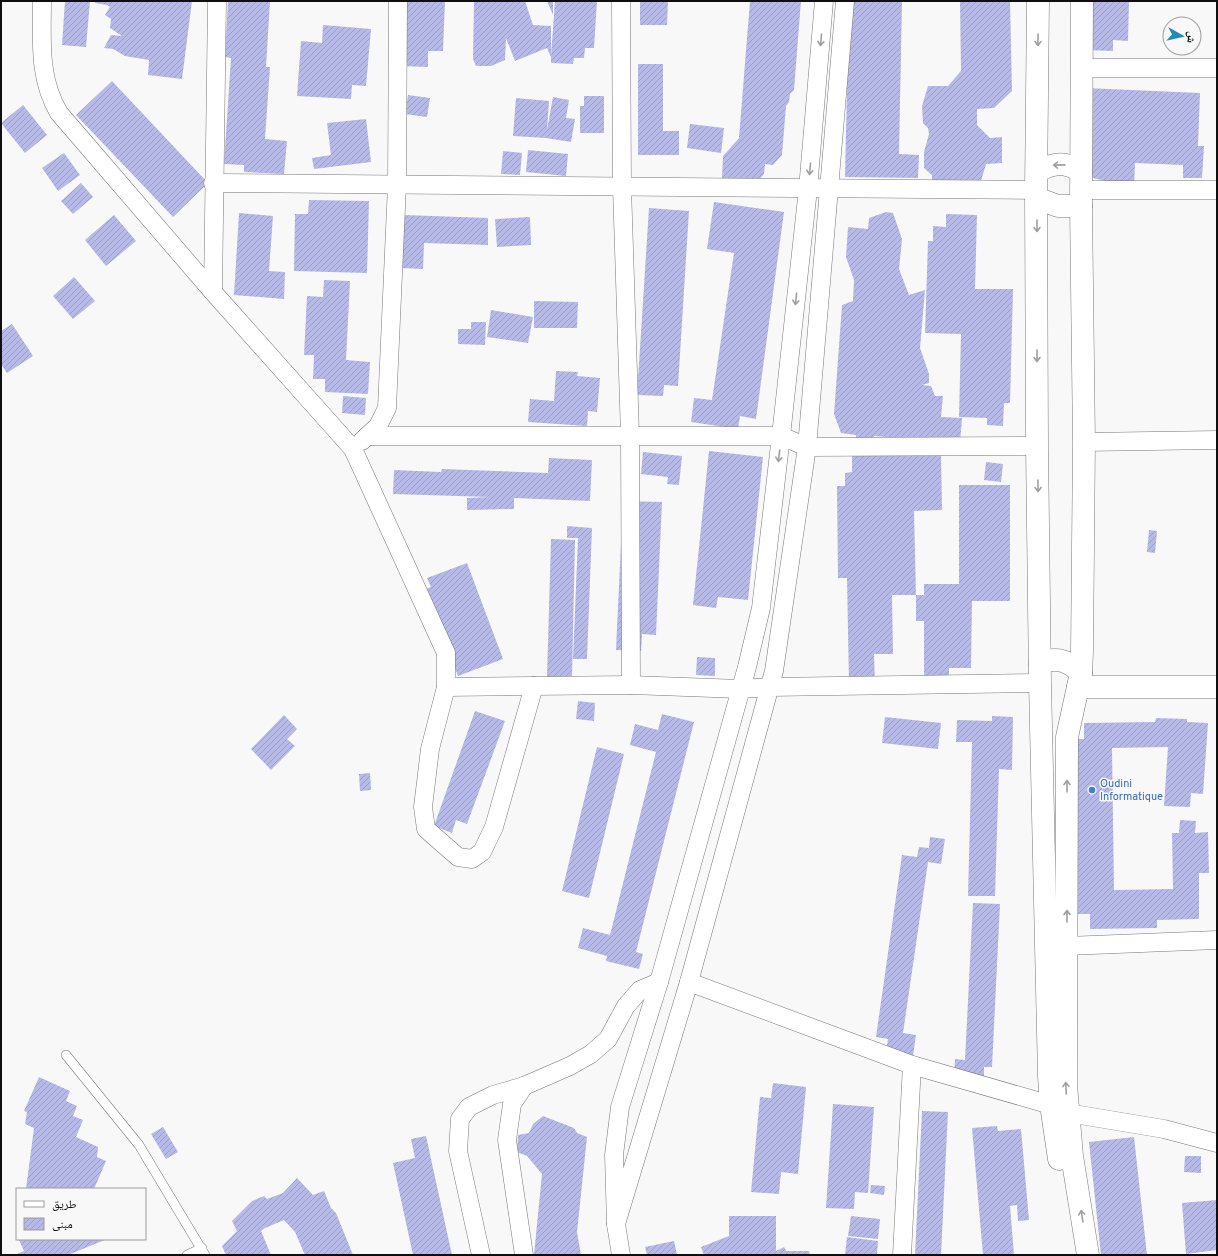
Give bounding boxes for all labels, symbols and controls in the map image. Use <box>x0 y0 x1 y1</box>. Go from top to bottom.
north arrow <box>1162 16 1202 56</box>
text: ش <box>1183 30 1199 44</box>
one-way arrow <box>817 33 824 46</box>
one-way arrow <box>1034 33 1042 46</box>
one-way arrow <box>1053 161 1066 169</box>
one-way arrow <box>806 162 813 175</box>
one-way arrow <box>1033 219 1041 232</box>
one-way arrow <box>792 292 800 305</box>
one-way arrow <box>1033 349 1041 362</box>
one-way arrow <box>775 449 783 462</box>
one-way arrow <box>1034 479 1042 492</box>
place label: Oudini Informatique <box>1100 777 1163 804</box>
one-way arrow <box>1063 780 1071 793</box>
marker: Oudini Informatique <box>1087 785 1097 795</box>
one-way arrow <box>1063 910 1071 923</box>
one-way arrow <box>1063 1081 1070 1094</box>
legend <box>16 1188 146 1240</box>
text: طريق <box>52 1197 77 1213</box>
one-way arrow <box>1078 1210 1086 1223</box>
text: مبنى <box>52 1217 73 1233</box>

